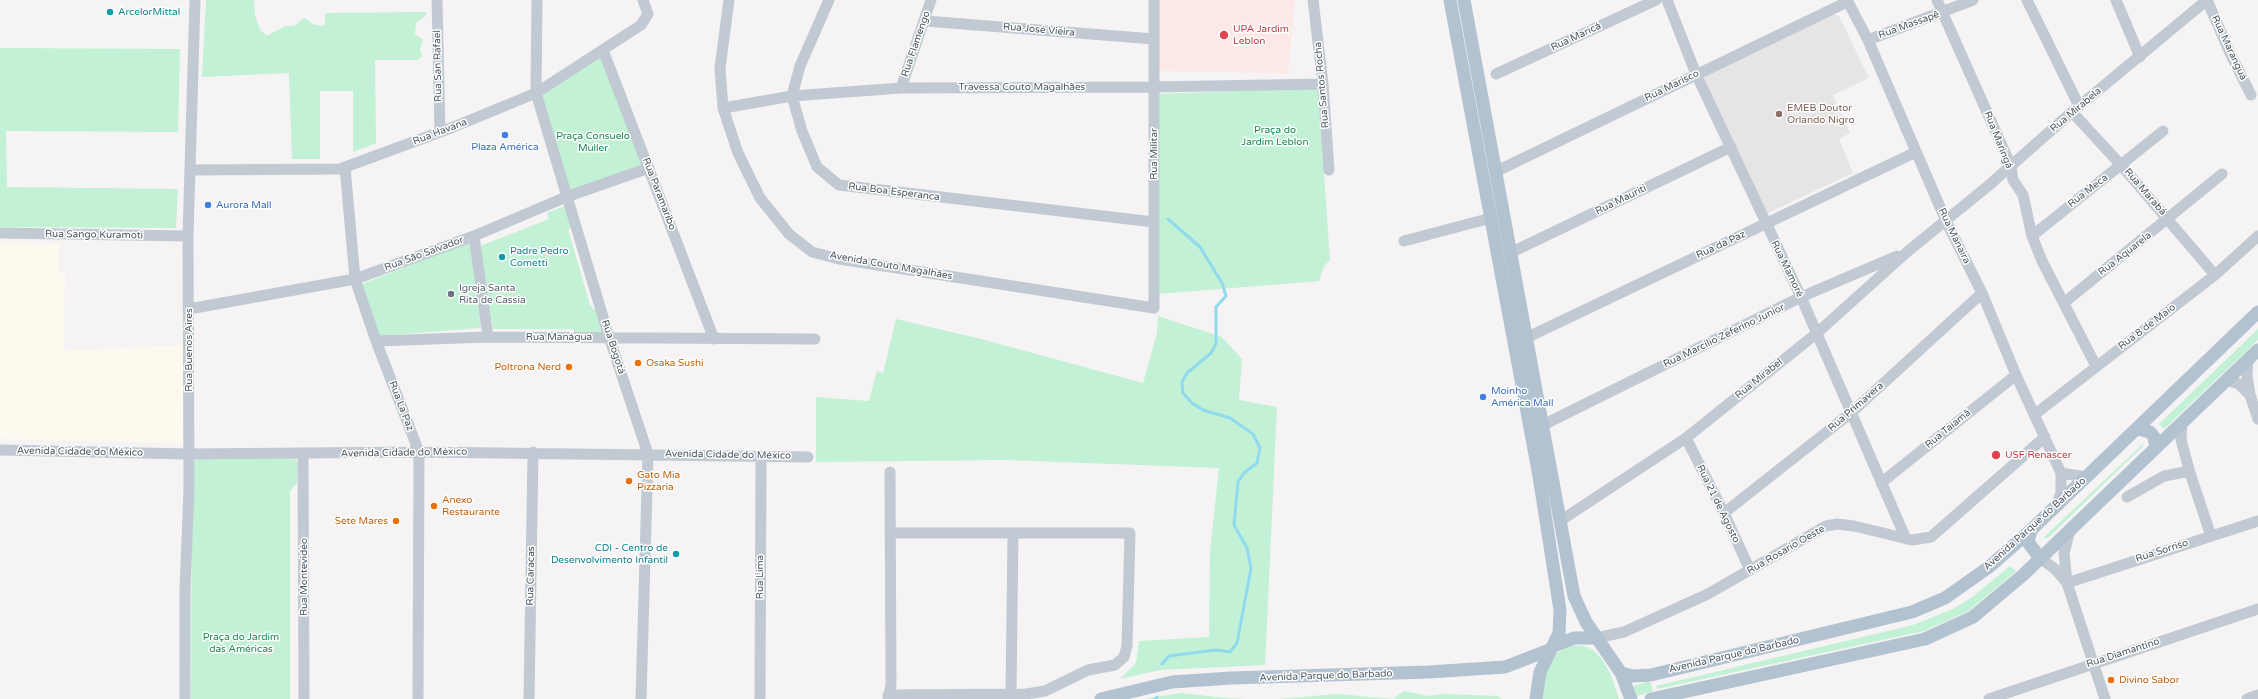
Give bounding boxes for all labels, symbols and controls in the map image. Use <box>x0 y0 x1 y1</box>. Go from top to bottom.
place label: ArcelorMittal <box>118 6 180 18</box>
marker: ArcelorMittal <box>105 7 115 17</box>
street label: Rua Massapê <box>1877 8 1941 42</box>
street label: Rua Flamengo <box>899 9 933 79</box>
street label: Rua Maranguá <box>2209 14 2249 82</box>
street label: Rua Maricá <box>1549 20 1603 54</box>
street label: Rua José Vieira <box>1003 21 1075 39</box>
place label: UPA Jardim Leblon <box>1233 23 1289 46</box>
marker: UPA Jardim Leblon <box>1218 29 1230 41</box>
street label: Rua San Rafael <box>431 30 445 102</box>
street label: Rua Santos Rocha <box>1312 41 1332 129</box>
street label: Rua Marisco <box>1643 68 1701 104</box>
street label: Travessa Couto Magalhães <box>959 81 1085 93</box>
street label: Rua Mirabela <box>2048 85 2104 135</box>
place label: EMEB Doutor Orlando Nigro <box>1787 102 1855 126</box>
marker: EMEB Doutor Orlando Nigro <box>1774 109 1784 119</box>
street label: Rua Maringá <box>1981 109 2015 171</box>
street label: Rua Havana <box>411 116 469 148</box>
park label: Praça do Jardim Leblon <box>1242 124 1308 148</box>
street label: Rua Militar <box>1148 128 1160 180</box>
marker: Plaza América <box>500 130 510 140</box>
park label: Praça Consuelo Muller <box>556 130 630 154</box>
place label: Plaza América <box>471 141 539 153</box>
street label: Rua Paramaribo <box>640 156 678 232</box>
street label: Rua Marabá <box>2121 166 2169 218</box>
street label: Rua Meca <box>2066 172 2110 210</box>
street label: Rua Boa Esperanca <box>848 180 940 204</box>
street label: Rua Mauriti <box>1593 182 1649 218</box>
place label: Aurora Mall <box>216 199 271 211</box>
marker: Aurora Mall <box>203 200 213 210</box>
street label: Rua Manaira <box>1935 206 1973 266</box>
street label: Rua Sango Kuramoti <box>45 228 143 242</box>
street label: Rua da Paz <box>1694 228 1748 262</box>
street label: Rua Aquarela <box>2096 229 2154 279</box>
street label: Rua São Salvador <box>383 234 465 274</box>
street label: Rua Mamoré <box>1768 239 1806 299</box>
place label: Padre Pedro Cometti <box>510 245 569 268</box>
street label: Avenida Couto Magalhães <box>829 249 953 283</box>
marker: Padre Pedro Cometti <box>497 252 507 262</box>
place label: Igreja Santa Rita de Cassia <box>459 282 525 306</box>
marker: Igreja Santa Rita de Cassia <box>446 289 456 299</box>
street label: Rua Marcilio Zeferino Junior <box>1661 301 1787 371</box>
street label: Rua 8 de Maio <box>2116 302 2178 352</box>
street label: Rua Buenos Aires <box>183 308 195 392</box>
street label: Rua Bogotá <box>599 318 627 376</box>
street label: Rua Manágua <box>526 331 592 343</box>
street label: Rua Mirabel <box>1733 356 1785 402</box>
place label: Osaka Sushi <box>646 357 704 369</box>
marker: Osaka Sushi <box>633 358 643 368</box>
place label: Poltrona Nerd <box>494 361 561 373</box>
marker: Poltrona Nerd <box>564 362 574 372</box>
street label: Rua La Paz <box>386 379 416 433</box>
street label: Rua Primavera <box>1826 380 1886 434</box>
place label: Moinho América Mall <box>1491 385 1553 408</box>
marker: Moinho América Mall <box>1478 392 1488 402</box>
street label: Rua Taiamã <box>1923 407 1973 451</box>
street label: Avenida Cidade do México <box>17 445 143 459</box>
street label: Avenida Cidade do México <box>341 446 467 460</box>
street label: Avenida Cidade do México <box>665 448 791 462</box>
marker: USF Renascer <box>1990 449 2002 461</box>
place label: USF Renascer <box>2005 449 2071 461</box>
street label: Rua 21 de Agosto <box>1694 463 1742 545</box>
place label: Gato Mia Pizzaria <box>637 469 680 492</box>
street label: Avenida Parque do Barbado <box>1981 475 2089 573</box>
marker: Gato Mia Pizzaria <box>624 476 634 486</box>
place label: Anexo Restaurante <box>442 494 500 518</box>
marker: Anexo Restaurante <box>429 501 439 511</box>
place label: Sete Mares <box>335 515 388 527</box>
marker: Sete Mares <box>391 516 401 526</box>
street label: Rua Rosario Oeste <box>1745 523 1827 577</box>
street label: Rua Sorriso <box>2134 537 2190 565</box>
street label: Rua Montevidéo <box>298 538 310 616</box>
place label: CDI - Centro de Desenvolvimento Infantil <box>551 542 668 566</box>
street label: Rua Caracas <box>524 546 538 606</box>
marker: CDI - Centro de Desenvolvimento Infantil <box>671 549 681 559</box>
street label: Rua Lima <box>754 555 766 599</box>
park label: Praça do Jardim das Américas <box>203 631 279 654</box>
street label: Avenida Parque do Barbado <box>1668 634 1800 676</box>
street label: Rua Diamantino <box>2085 636 2161 670</box>
street label: Avenida Parque do Barbado <box>1259 668 1393 684</box>
place label: Divino Sabor <box>2119 674 2179 686</box>
marker: Divino Sabor <box>2106 675 2116 685</box>

